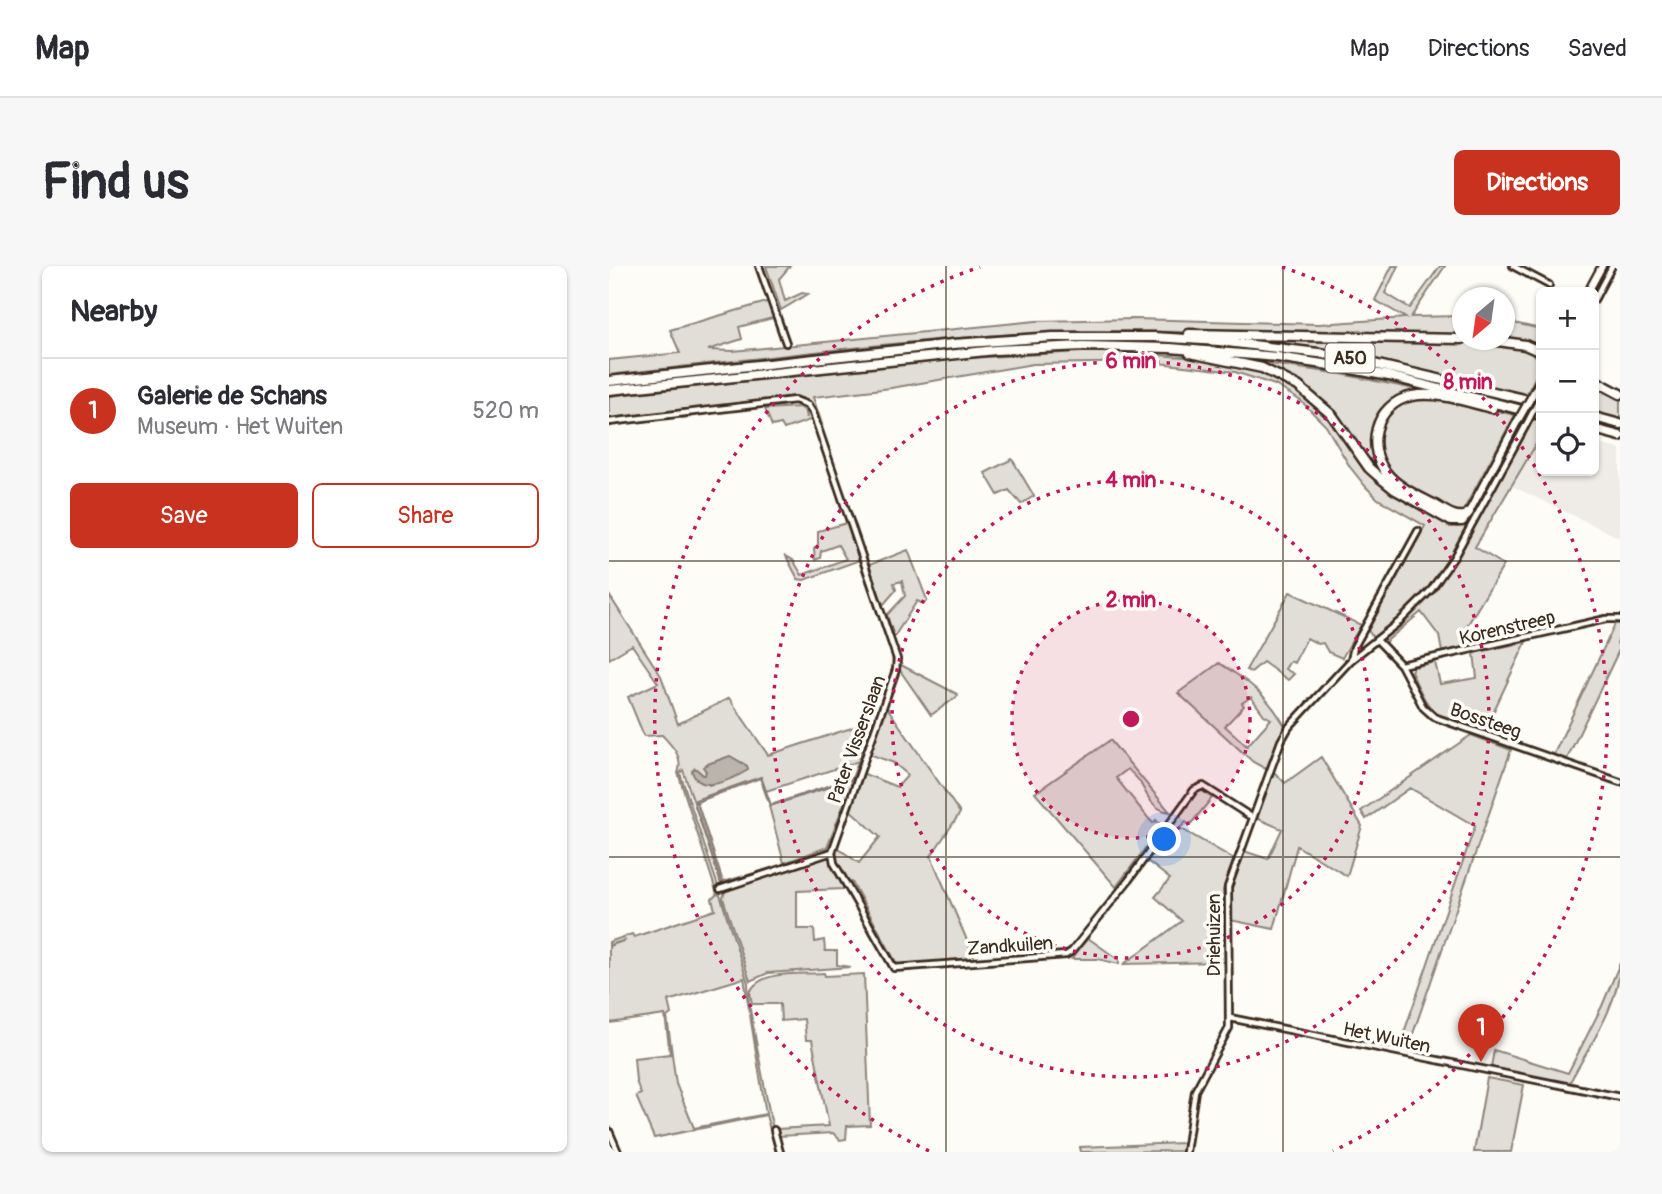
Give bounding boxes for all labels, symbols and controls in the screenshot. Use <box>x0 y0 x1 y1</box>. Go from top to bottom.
text: Map <box>35 28 90 69</box>
text: Map <box>1350 34 1390 63</box>
text: Directions <box>1428 34 1529 63</box>
text: Saved <box>1567 34 1627 63</box>
button: Directions <box>1454 150 1620 215</box>
text: Find us <box>42 152 189 213</box>
north arrow <box>1452 287 1515 350</box>
map controls <box>1536 287 1599 476</box>
button: + <box>1536 287 1599 350</box>
text: Nearby <box>70 293 157 330</box>
road number: A50 <box>1325 344 1375 372</box>
text: 6 min <box>1106 348 1157 375</box>
button: − <box>1536 350 1599 413</box>
text: 8 min <box>1443 369 1493 396</box>
text: Galerie de Schans <box>137 380 327 412</box>
text: 1 <box>89 396 98 425</box>
text: 520 m <box>473 396 539 425</box>
text: Museum · Het Wuiten <box>137 412 343 441</box>
button: locate <box>1536 413 1599 476</box>
text: 4 min <box>1106 467 1157 494</box>
button: Save <box>70 483 298 548</box>
button: Share <box>312 483 539 548</box>
text: 2 min <box>1106 587 1156 614</box>
street label: Korenstreep <box>1457 605 1558 651</box>
street label: Pater Visserslaan <box>823 672 891 807</box>
street label: Bossteeg <box>1447 698 1525 744</box>
centre of rings <box>1119 707 1143 731</box>
your location <box>1147 822 1181 856</box>
street label: Driehuizen <box>1202 894 1226 976</box>
street label: Zandkuilen <box>966 931 1054 961</box>
pin: 1 <box>1458 1004 1504 1062</box>
street label: Het Wuiten <box>1341 1017 1433 1059</box>

